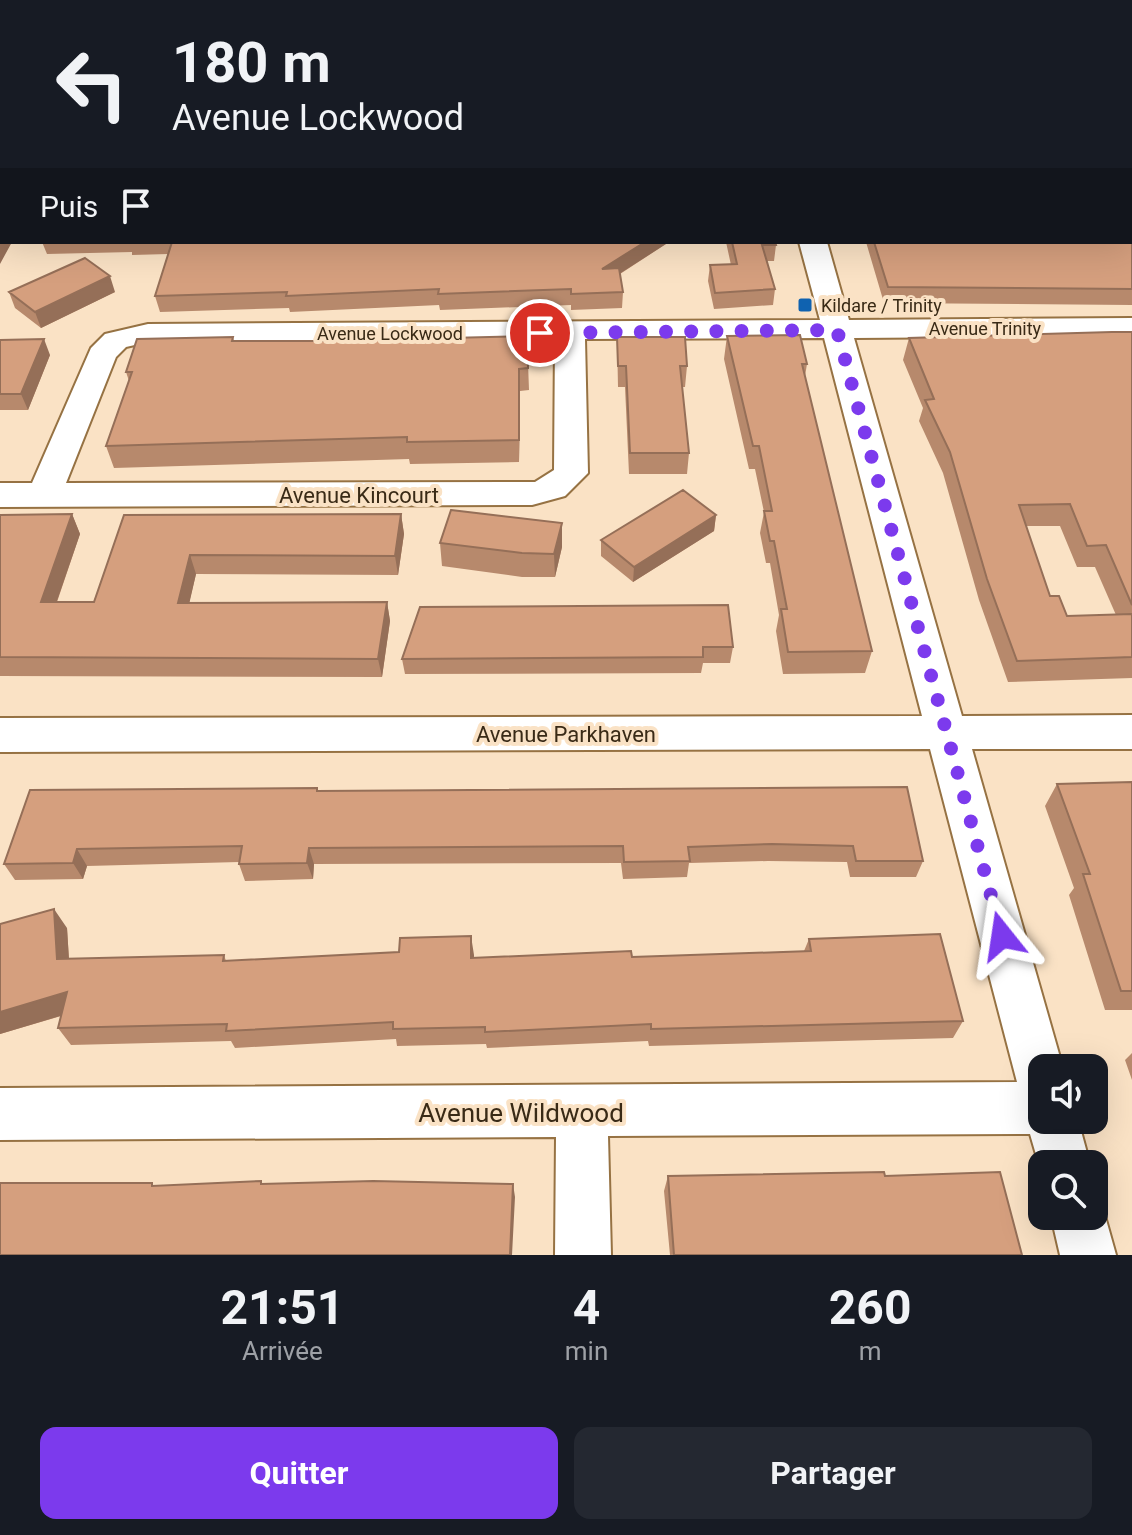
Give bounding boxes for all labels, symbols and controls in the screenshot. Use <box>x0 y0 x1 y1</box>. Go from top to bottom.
text: 180 m <box>172 30 331 96</box>
icon: left <box>40 32 144 136</box>
text: Avenue Lockwood <box>172 97 464 139</box>
icon: arrive <box>114 184 158 228</box>
text: Puis <box>40 189 98 224</box>
place label: Kildare / Trinity <box>821 295 942 316</box>
marker: Kildare / Trinity <box>796 296 814 314</box>
pin <box>506 299 574 367</box>
icon: arrive <box>518 311 562 355</box>
street label: Avenue Trinity <box>929 318 1042 339</box>
street label: Avenue Lockwood <box>317 323 463 344</box>
street label: Avenue Kincourt <box>279 483 439 508</box>
street label: Avenue Parkhaven <box>476 722 656 747</box>
position arrow <box>960 894 1044 978</box>
map controls <box>1028 1054 1108 1230</box>
button: sound <box>1028 1054 1108 1134</box>
street label: Avenue Wildwood <box>418 1098 624 1128</box>
button: search <box>1028 1150 1108 1230</box>
text: 21:51 <box>221 1279 344 1336</box>
text: 4 <box>573 1279 600 1336</box>
text: 260 <box>829 1279 911 1336</box>
text: Arrivée <box>242 1336 323 1366</box>
text: min <box>565 1336 608 1366</box>
text: m <box>859 1336 882 1366</box>
button: Quitter <box>40 1427 558 1519</box>
button: Partager <box>574 1427 1092 1519</box>

